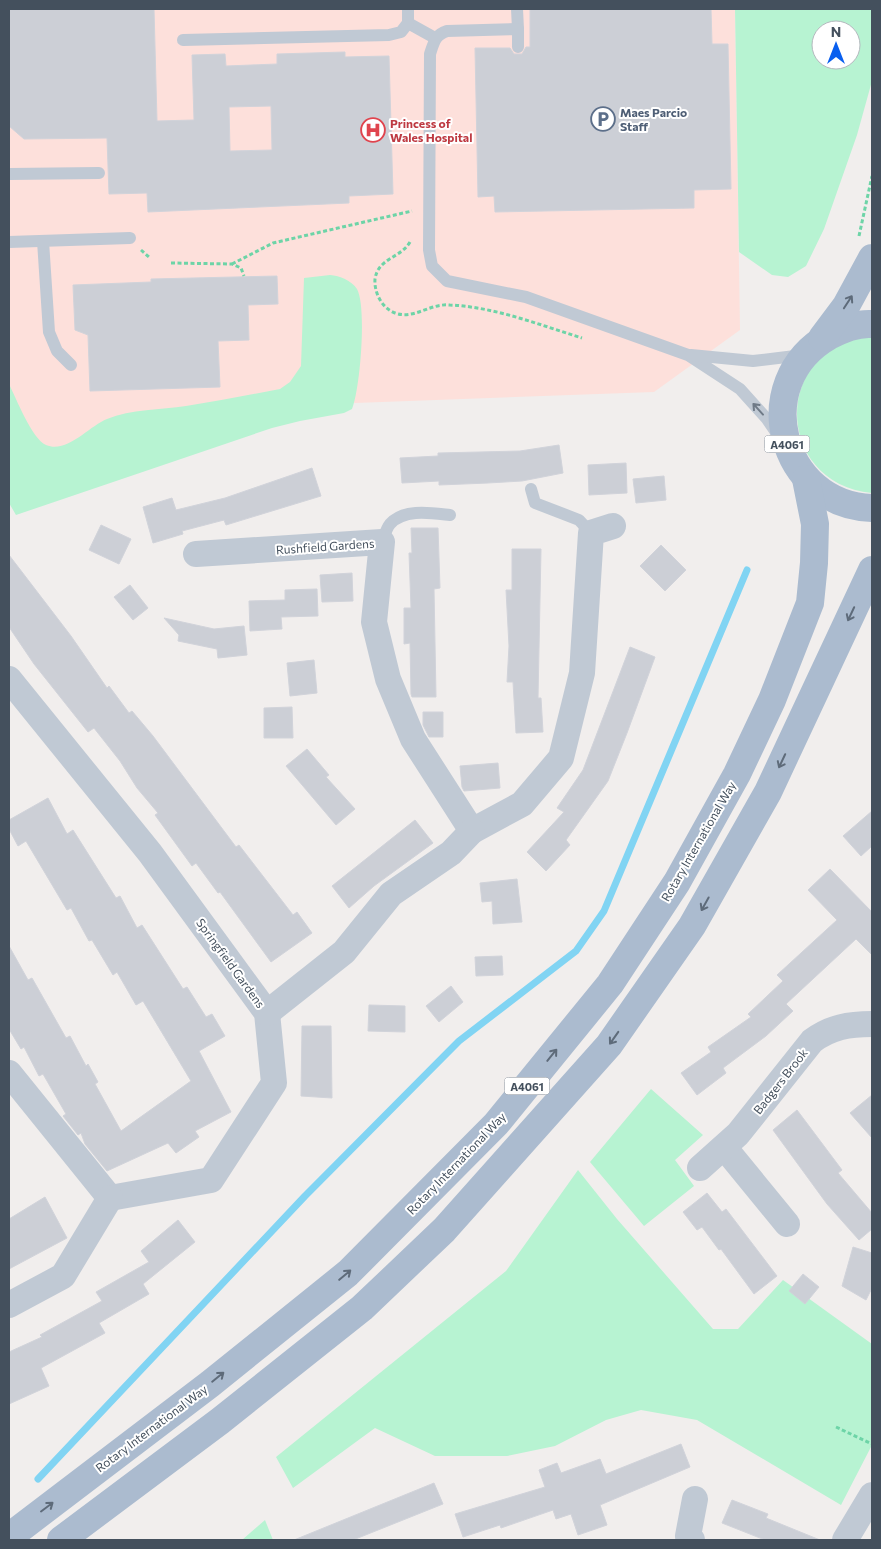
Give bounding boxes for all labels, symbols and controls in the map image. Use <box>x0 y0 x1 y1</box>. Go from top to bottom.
north arrow <box>811 20 861 70</box>
text: N <box>831 23 841 40</box>
place label: Maes Parcio Staff <box>620 105 687 133</box>
parking icon: Maes Parcio Staff <box>590 106 616 132</box>
place label: Princess of Wales Hospital <box>390 116 472 144</box>
hospital icon: Princess of Wales Hospital <box>360 117 386 143</box>
one-way arrow <box>844 296 854 310</box>
one-way arrow <box>752 402 764 415</box>
road number: A4061 <box>764 436 810 452</box>
street label: Rushfield Gardens <box>275 536 375 556</box>
one-way arrow <box>846 606 856 621</box>
one-way arrow <box>777 753 786 768</box>
street label: Rotary International Way <box>658 779 738 903</box>
one-way arrow <box>700 896 710 911</box>
street label: Springfield Gardens <box>194 916 268 1010</box>
one-way arrow <box>608 1031 619 1044</box>
street label: Badgers Brook <box>750 1045 810 1117</box>
one-way arrow <box>546 1049 557 1062</box>
road number: A4061 <box>504 1078 550 1094</box>
street label: Rotary International Way <box>404 1109 508 1217</box>
one-way arrow <box>338 1270 351 1281</box>
one-way arrow <box>211 1371 224 1382</box>
street label: Rotary International Way <box>92 1381 210 1475</box>
one-way arrow <box>40 1502 54 1512</box>

